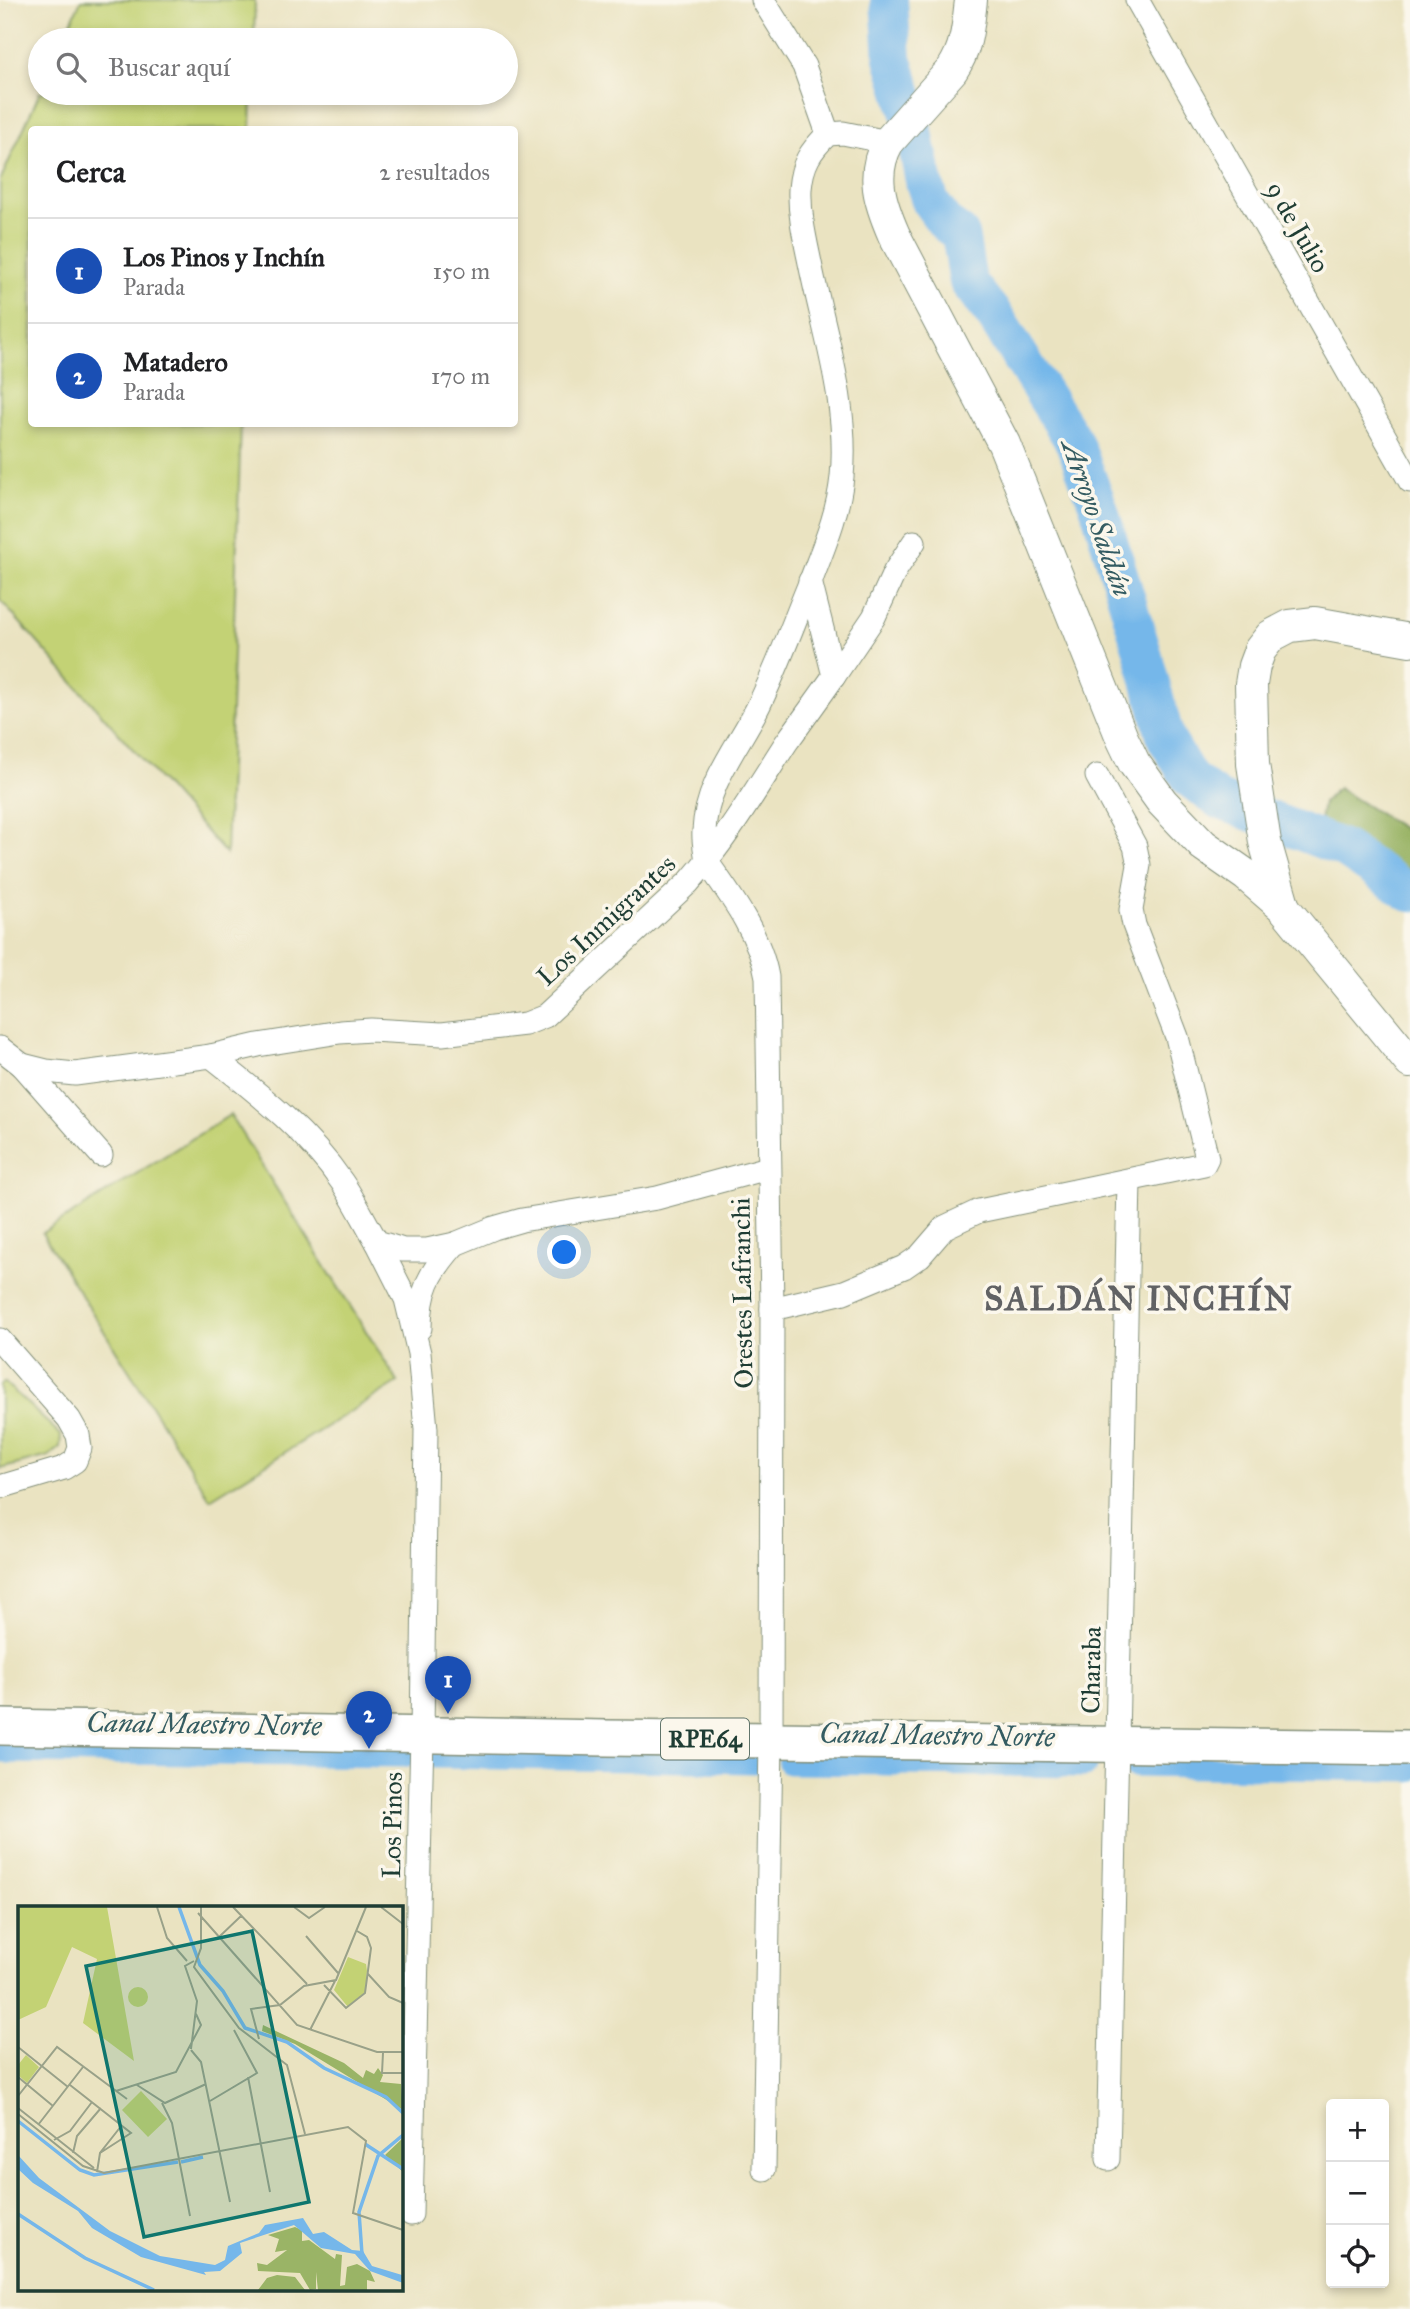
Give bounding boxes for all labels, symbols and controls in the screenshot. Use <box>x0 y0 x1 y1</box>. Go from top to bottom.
search box <box>28 28 518 105</box>
icon: search <box>52 48 90 86</box>
text: Buscar aquí <box>108 51 230 83</box>
text: Cerca <box>56 154 125 190</box>
text: 2 resultados <box>379 158 490 186</box>
street label: 9 de Julio <box>1259 176 1337 278</box>
text: Los Pinos y Inchín <box>123 241 325 273</box>
text: 1 <box>74 257 84 285</box>
text: 150 m <box>433 257 490 285</box>
text: Parada <box>123 273 185 301</box>
text: Matadero <box>123 346 228 378</box>
text: 2 <box>73 362 85 390</box>
text: 170 m <box>431 362 490 390</box>
text: Parada <box>123 378 185 406</box>
water label: Arroyo Saldán <box>1053 432 1140 601</box>
street label: Los Inmigrantes <box>530 848 682 992</box>
street label: Orestes Lafranchi <box>724 1197 760 1389</box>
your location <box>547 1235 581 1269</box>
district label: SALDÁN INCHÍN <box>984 1276 1294 1319</box>
street label: Charaba <box>1074 1626 1108 1714</box>
pin: 1 <box>425 1656 471 1714</box>
pin: 2 <box>346 1691 392 1749</box>
water label: Canal Maestro Norte <box>86 1704 322 1744</box>
water label: Canal Maestro Norte <box>819 1715 1055 1755</box>
road number: RPE64 <box>661 1718 749 1759</box>
street label: Los Pinos <box>375 1771 409 1879</box>
inset map <box>18 1906 402 2292</box>
map controls <box>1326 2099 1389 2288</box>
button: + <box>1326 2099 1389 2162</box>
button: − <box>1326 2162 1389 2225</box>
button: locate <box>1326 2225 1389 2288</box>

